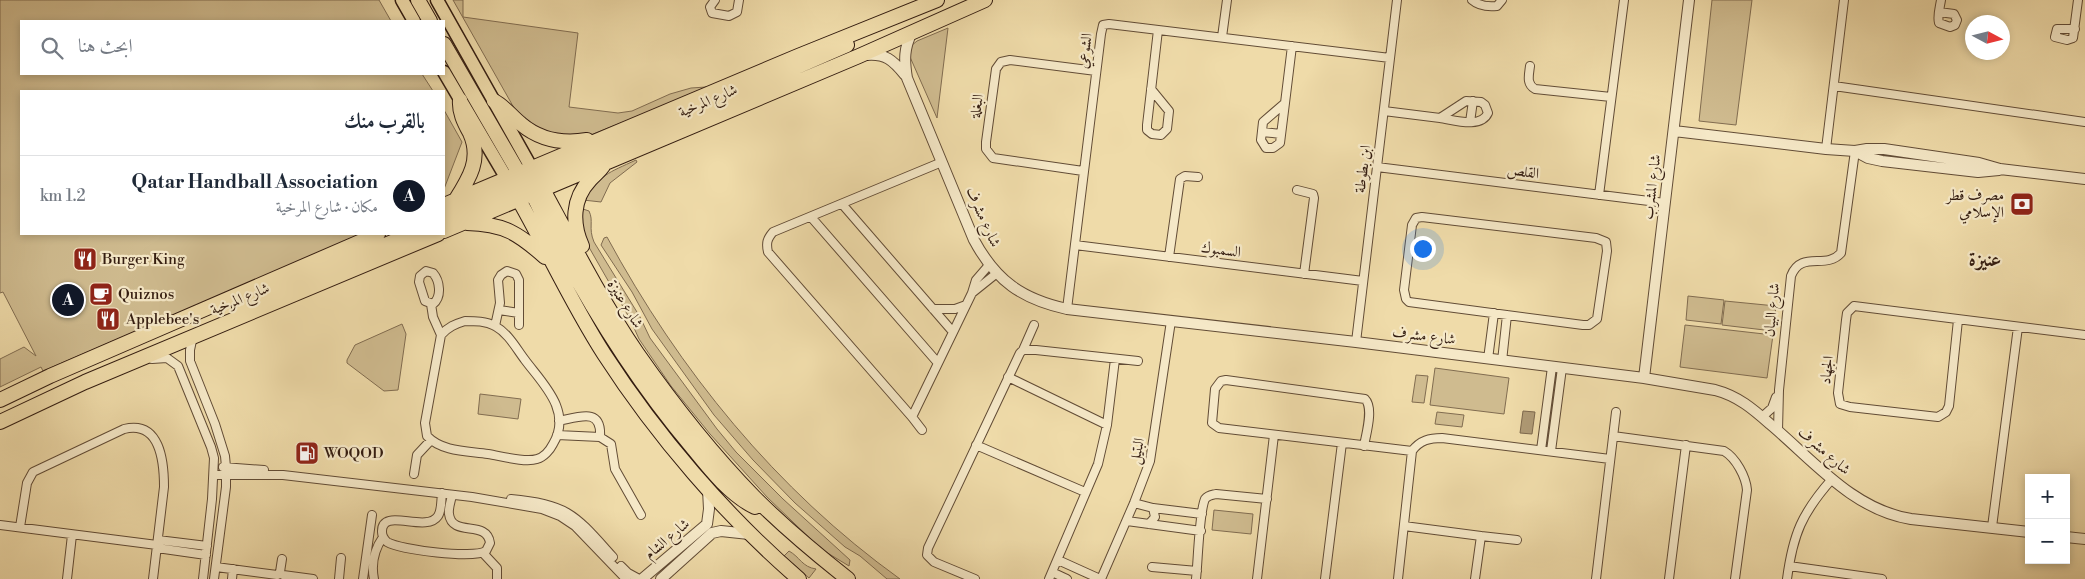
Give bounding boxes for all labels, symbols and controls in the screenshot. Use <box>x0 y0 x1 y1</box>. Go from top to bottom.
north arrow <box>1965 15 2010 60</box>
search box <box>20 20 445 75</box>
street label: الشوعي <box>1073 32 1099 70</box>
icon: search <box>38 34 66 62</box>
text: ابحث هنا <box>78 34 133 58</box>
street label: شارع المرخية <box>676 80 741 125</box>
street label: البغلة <box>966 93 988 120</box>
text: بالقرب منك <box>344 109 425 135</box>
street label: ابن بطوطة <box>1351 144 1375 194</box>
street label: شارع المشرب <box>1639 153 1668 221</box>
street label: القلص <box>1506 161 1540 183</box>
text: Qatar Handball Association <box>132 170 378 194</box>
street label: شارع مشرف <box>959 184 1005 251</box>
text: 1.2 km <box>40 186 86 206</box>
text: A <box>403 186 415 206</box>
place label: مصرف قطر الإسلامي <box>1945 186 2004 224</box>
bank icon: مصرف قطر الإسلامي <box>2009 191 2035 217</box>
text: مكان · شارع المرخية <box>276 197 378 217</box>
your location <box>1410 236 1436 262</box>
street label: السمبوك <box>1200 238 1242 262</box>
restaurant icon: Burger King <box>72 246 98 272</box>
district label: عنيزة <box>1969 248 2001 273</box>
place label: Burger King <box>101 250 185 269</box>
street label: شارع عنيزة <box>600 276 647 333</box>
street label: شارع المرخية <box>208 279 273 322</box>
pin: A <box>52 281 84 319</box>
cafe icon: Quiznos <box>88 281 114 307</box>
street label: شارع البيان <box>1760 282 1787 338</box>
place label: Quiznos <box>118 285 174 304</box>
restaurant icon: Applebee's <box>95 306 121 332</box>
place label: Applebee's <box>125 310 199 329</box>
street label: شارع مشرف <box>1391 323 1457 352</box>
street label: الجهاد <box>1816 355 1838 385</box>
street label: شارع مشرف <box>1792 423 1854 481</box>
street label: البتيل <box>1125 436 1150 466</box>
fuel station icon: WOQOD <box>294 440 320 466</box>
place label: WOQOD <box>323 444 384 463</box>
map controls <box>2025 474 2070 564</box>
button: + <box>2025 474 2070 519</box>
street label: شارع الشام <box>640 514 696 566</box>
button: − <box>2025 519 2070 564</box>

